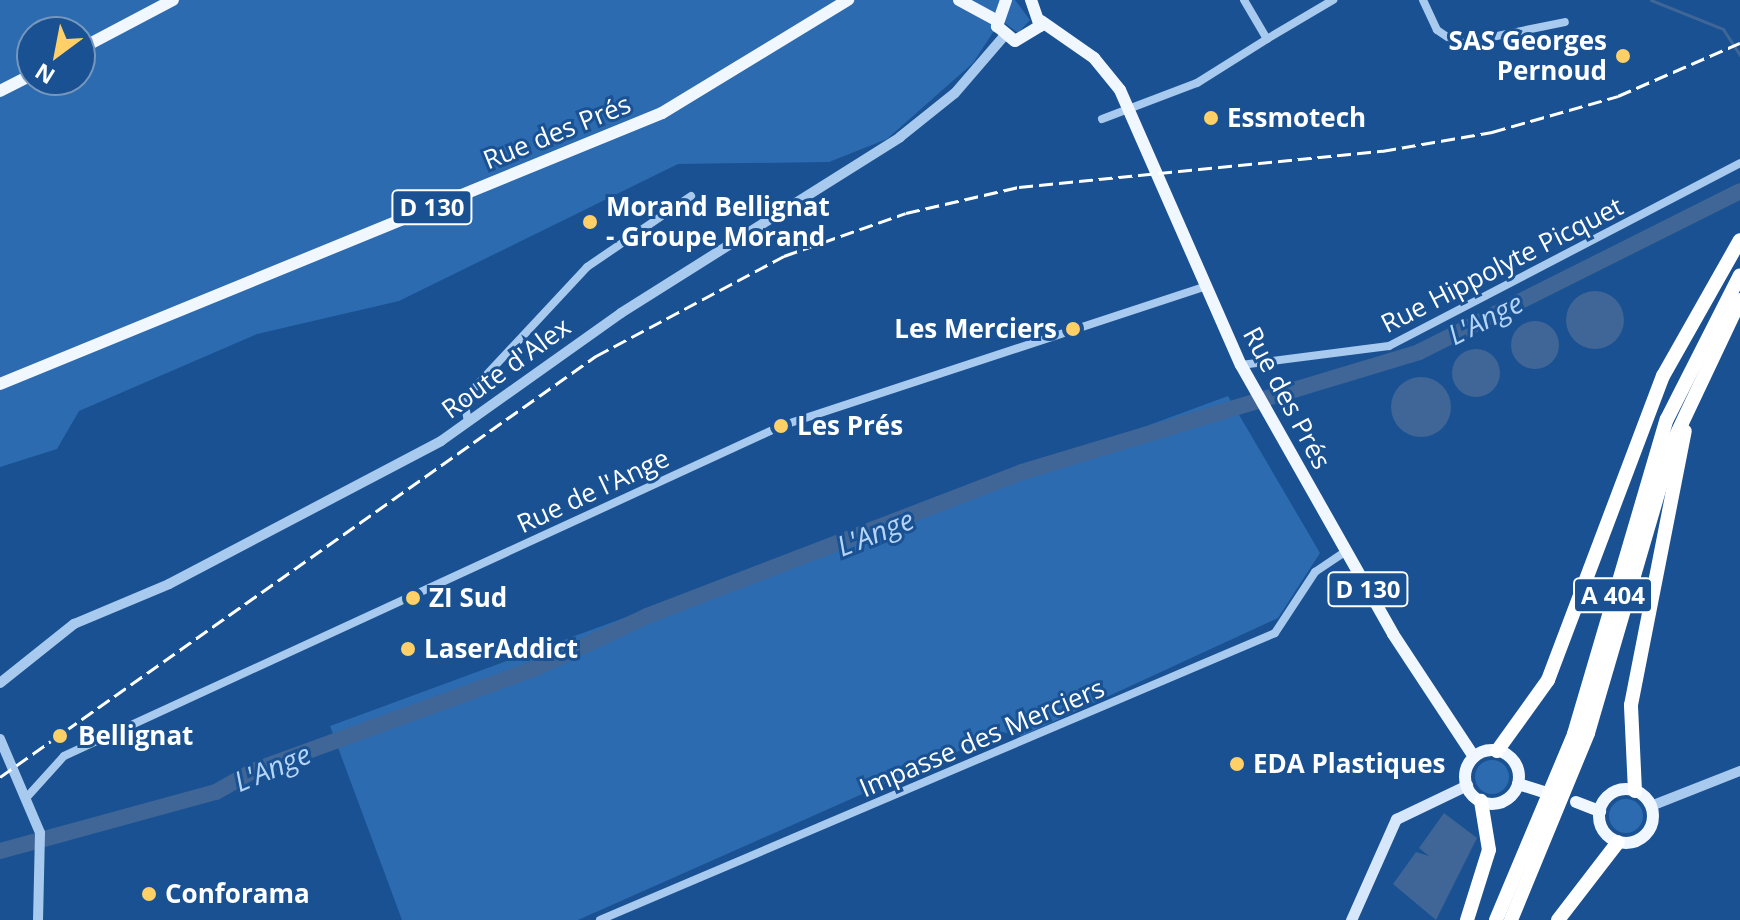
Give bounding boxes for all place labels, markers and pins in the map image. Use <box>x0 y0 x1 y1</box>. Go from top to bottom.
place label: SAS Georges Pernoud <box>1449 25 1607 86</box>
marker: SAS Georges Pernoud <box>1614 47 1632 65</box>
place label: Essmotech <box>1227 102 1366 134</box>
marker: Essmotech <box>1202 109 1220 127</box>
place label: Morand Bellignat - Groupe Morand <box>606 191 830 252</box>
marker: Morand Bellignat - Groupe Morand <box>581 213 599 231</box>
place label: Les Merciers <box>894 313 1057 345</box>
marker: Les Merciers <box>1064 320 1082 338</box>
place label: Les Prés <box>797 410 903 442</box>
marker: Les Prés <box>772 417 790 435</box>
place label: ZI Sud <box>429 582 507 614</box>
marker: ZI Sud <box>404 589 422 607</box>
place label: LaserAddict <box>424 633 578 665</box>
marker: LaserAddict <box>399 640 417 658</box>
place label: Bellignat <box>78 720 193 752</box>
marker: Bellignat <box>49 725 71 747</box>
place label: EDA Plastiques <box>1253 748 1445 780</box>
marker: EDA Plastiques <box>1228 755 1246 773</box>
place label: Conforama <box>165 878 310 910</box>
marker: Conforama <box>140 885 158 903</box>

